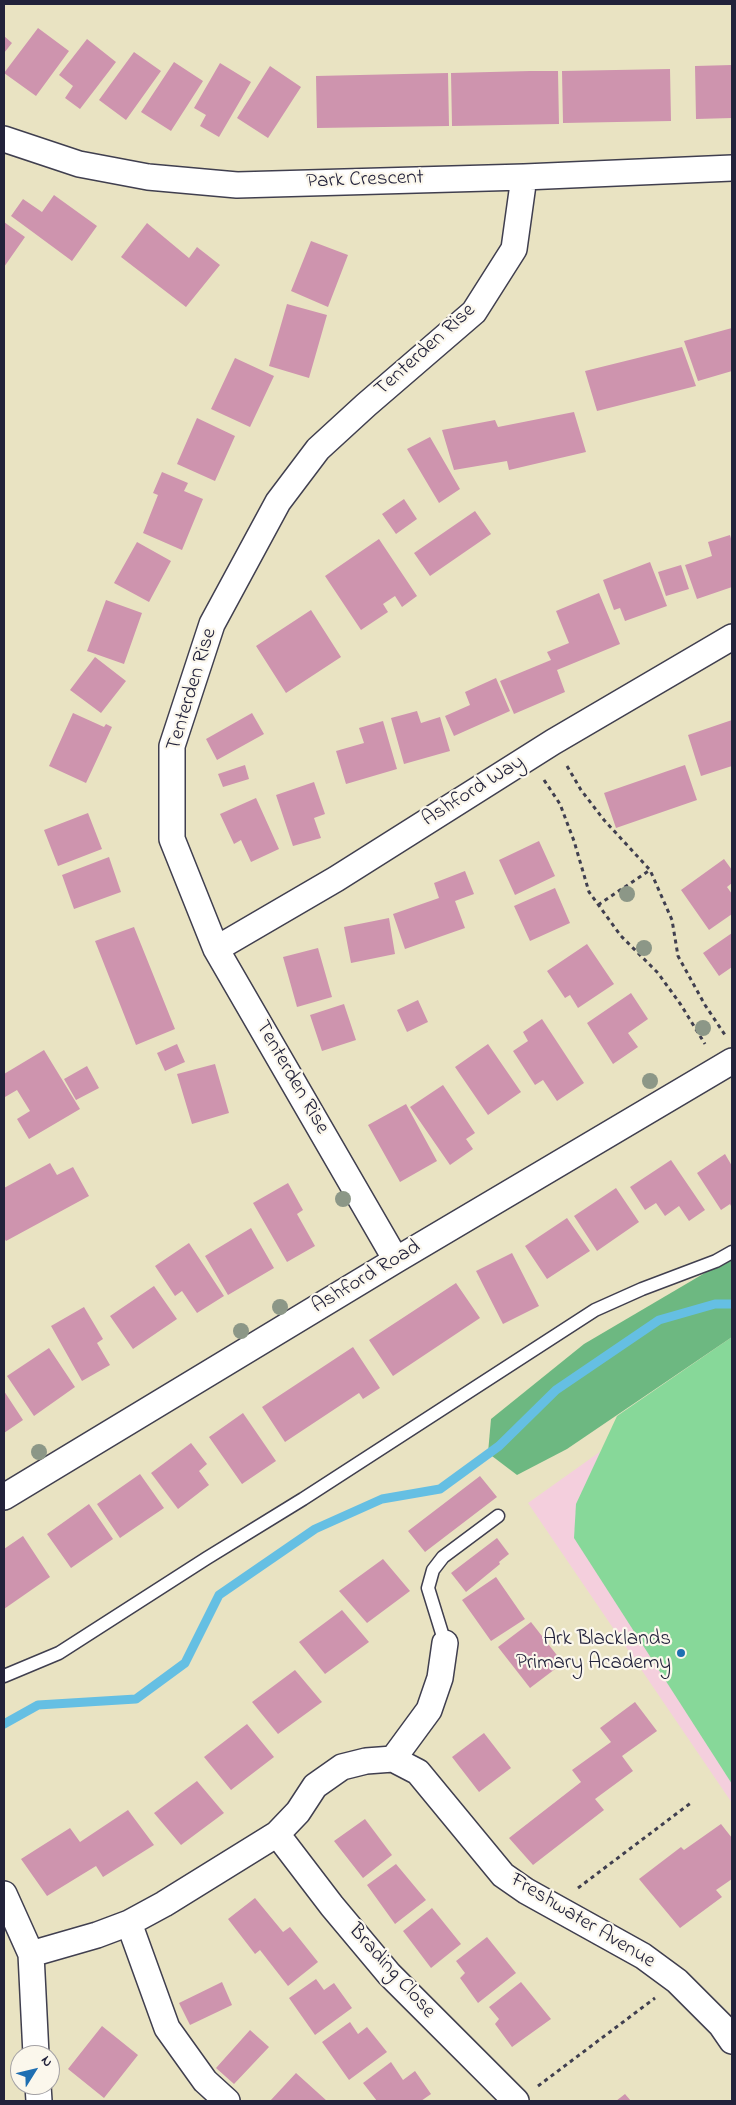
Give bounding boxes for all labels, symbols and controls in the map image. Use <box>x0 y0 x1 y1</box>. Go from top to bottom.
street label: Park Crescent <box>306 166 424 196</box>
street label: Tenterden Rise <box>370 299 482 403</box>
street label: Tenterden Rise <box>162 626 224 754</box>
street label: Ashford Way <box>418 751 530 833</box>
street label: Tenterden Rise <box>248 1017 334 1139</box>
street label: Ashford Road <box>308 1236 426 1320</box>
place label: Ark Blacklands Primary Academy <box>516 1628 671 1678</box>
marker: Ark Blacklands Primary Academy <box>675 1647 687 1659</box>
street label: Freshwater Avenue <box>505 1869 659 1975</box>
street label: Brading Close <box>342 1919 440 2025</box>
north arrow <box>10 2045 60 2095</box>
text: N <box>35 2051 58 2071</box>

